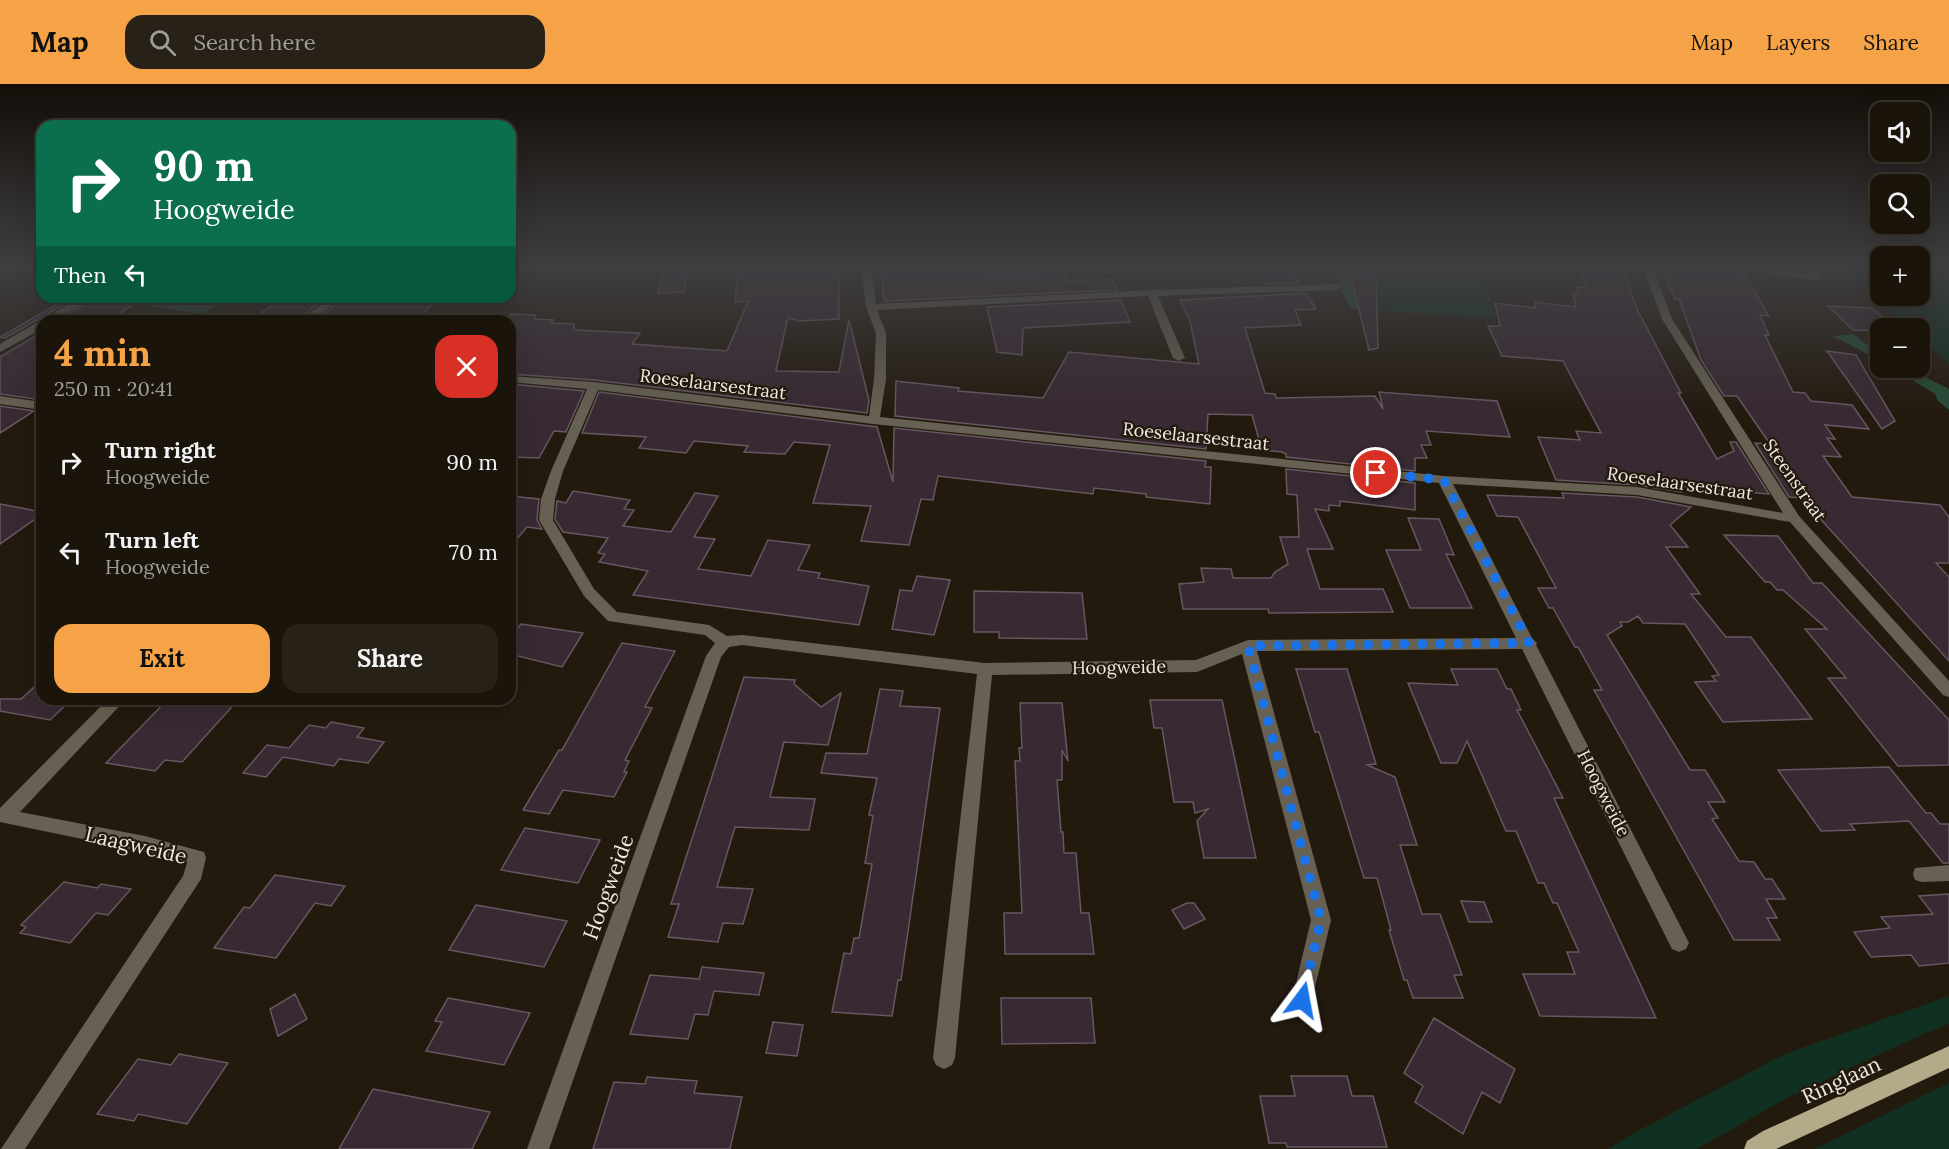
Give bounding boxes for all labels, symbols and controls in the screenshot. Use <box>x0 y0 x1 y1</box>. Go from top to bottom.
search box <box>125 15 545 69</box>
text: Map <box>30 24 89 60</box>
icon: search <box>146 26 179 59</box>
text: Search here <box>194 28 316 56</box>
text: Map <box>1690 29 1733 56</box>
text: Layers <box>1766 29 1830 56</box>
text: Share <box>1863 29 1919 56</box>
map controls <box>1870 102 1930 378</box>
button: sound <box>1870 102 1930 162</box>
text: 90 m <box>153 139 254 193</box>
icon: right <box>54 144 132 222</box>
button: search <box>1870 174 1930 234</box>
text: Hoogweide <box>153 192 295 226</box>
button: + <box>1870 246 1930 306</box>
icon: left <box>119 258 152 291</box>
text: Then <box>54 261 107 289</box>
button: − <box>1870 318 1930 378</box>
text: 4 min <box>54 330 151 376</box>
button: close <box>435 335 498 398</box>
street label: Roeselaarsestraat <box>638 364 788 404</box>
text: 250 m · 20:41 <box>54 376 173 401</box>
street label: Roeselaarsestraat <box>1122 417 1270 455</box>
street label: Steenstraat <box>1758 434 1832 526</box>
text: Turn right <box>105 436 216 464</box>
icon: right <box>54 446 87 479</box>
pin <box>1350 447 1401 498</box>
text: 90 m <box>446 448 498 476</box>
icon: arrive <box>1359 456 1392 489</box>
street label: Roeselaarsestraat <box>1605 461 1755 505</box>
text: Hoogweide <box>105 464 210 489</box>
text: Turn left <box>105 526 199 554</box>
icon: left <box>54 536 87 569</box>
text: 70 m <box>449 538 498 566</box>
text: Hoogweide <box>105 554 210 579</box>
button: Exit <box>54 624 270 693</box>
button: Share <box>282 624 498 693</box>
street label: Hoogweide <box>1072 655 1167 679</box>
street label: Hoogweide <box>1572 746 1636 840</box>
street label: Laagweide <box>82 820 190 870</box>
street label: Hoogweide <box>576 831 640 943</box>
position arrow <box>1270 968 1334 1032</box>
street label: Ringlaan <box>1797 1050 1885 1110</box>

